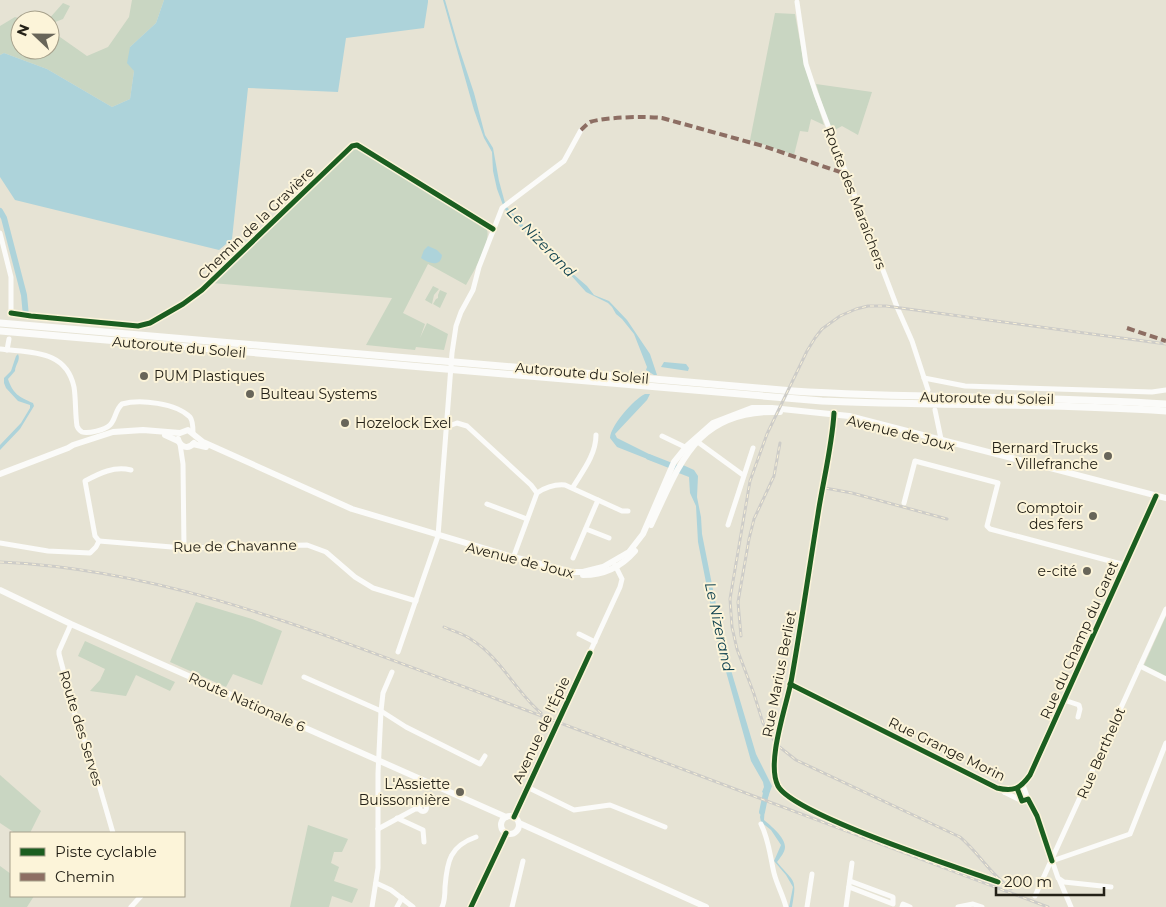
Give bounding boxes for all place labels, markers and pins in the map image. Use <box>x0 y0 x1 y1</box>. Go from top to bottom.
place label: PUM Plastiques <box>154 367 265 385</box>
marker: PUM Plastiques <box>138 370 150 382</box>
place label: Bulteau Systems <box>260 385 377 403</box>
marker: Bulteau Systems <box>244 388 256 400</box>
place label: Hozelock Exel <box>355 414 452 432</box>
marker: Hozelock Exel <box>339 417 351 429</box>
place label: Bernard Trucks - Villefranche <box>992 439 1098 473</box>
marker: Bernard Trucks - Villefranche <box>1102 450 1114 462</box>
place label: Comptoir des fers <box>1017 499 1083 533</box>
marker: Comptoir des fers <box>1087 510 1099 522</box>
place label: e-cité <box>1038 562 1077 580</box>
marker: e-cité <box>1081 565 1093 577</box>
place label: L'Assiette Buissonnière <box>359 775 450 809</box>
marker: L'Assiette Buissonnière <box>454 786 466 798</box>

